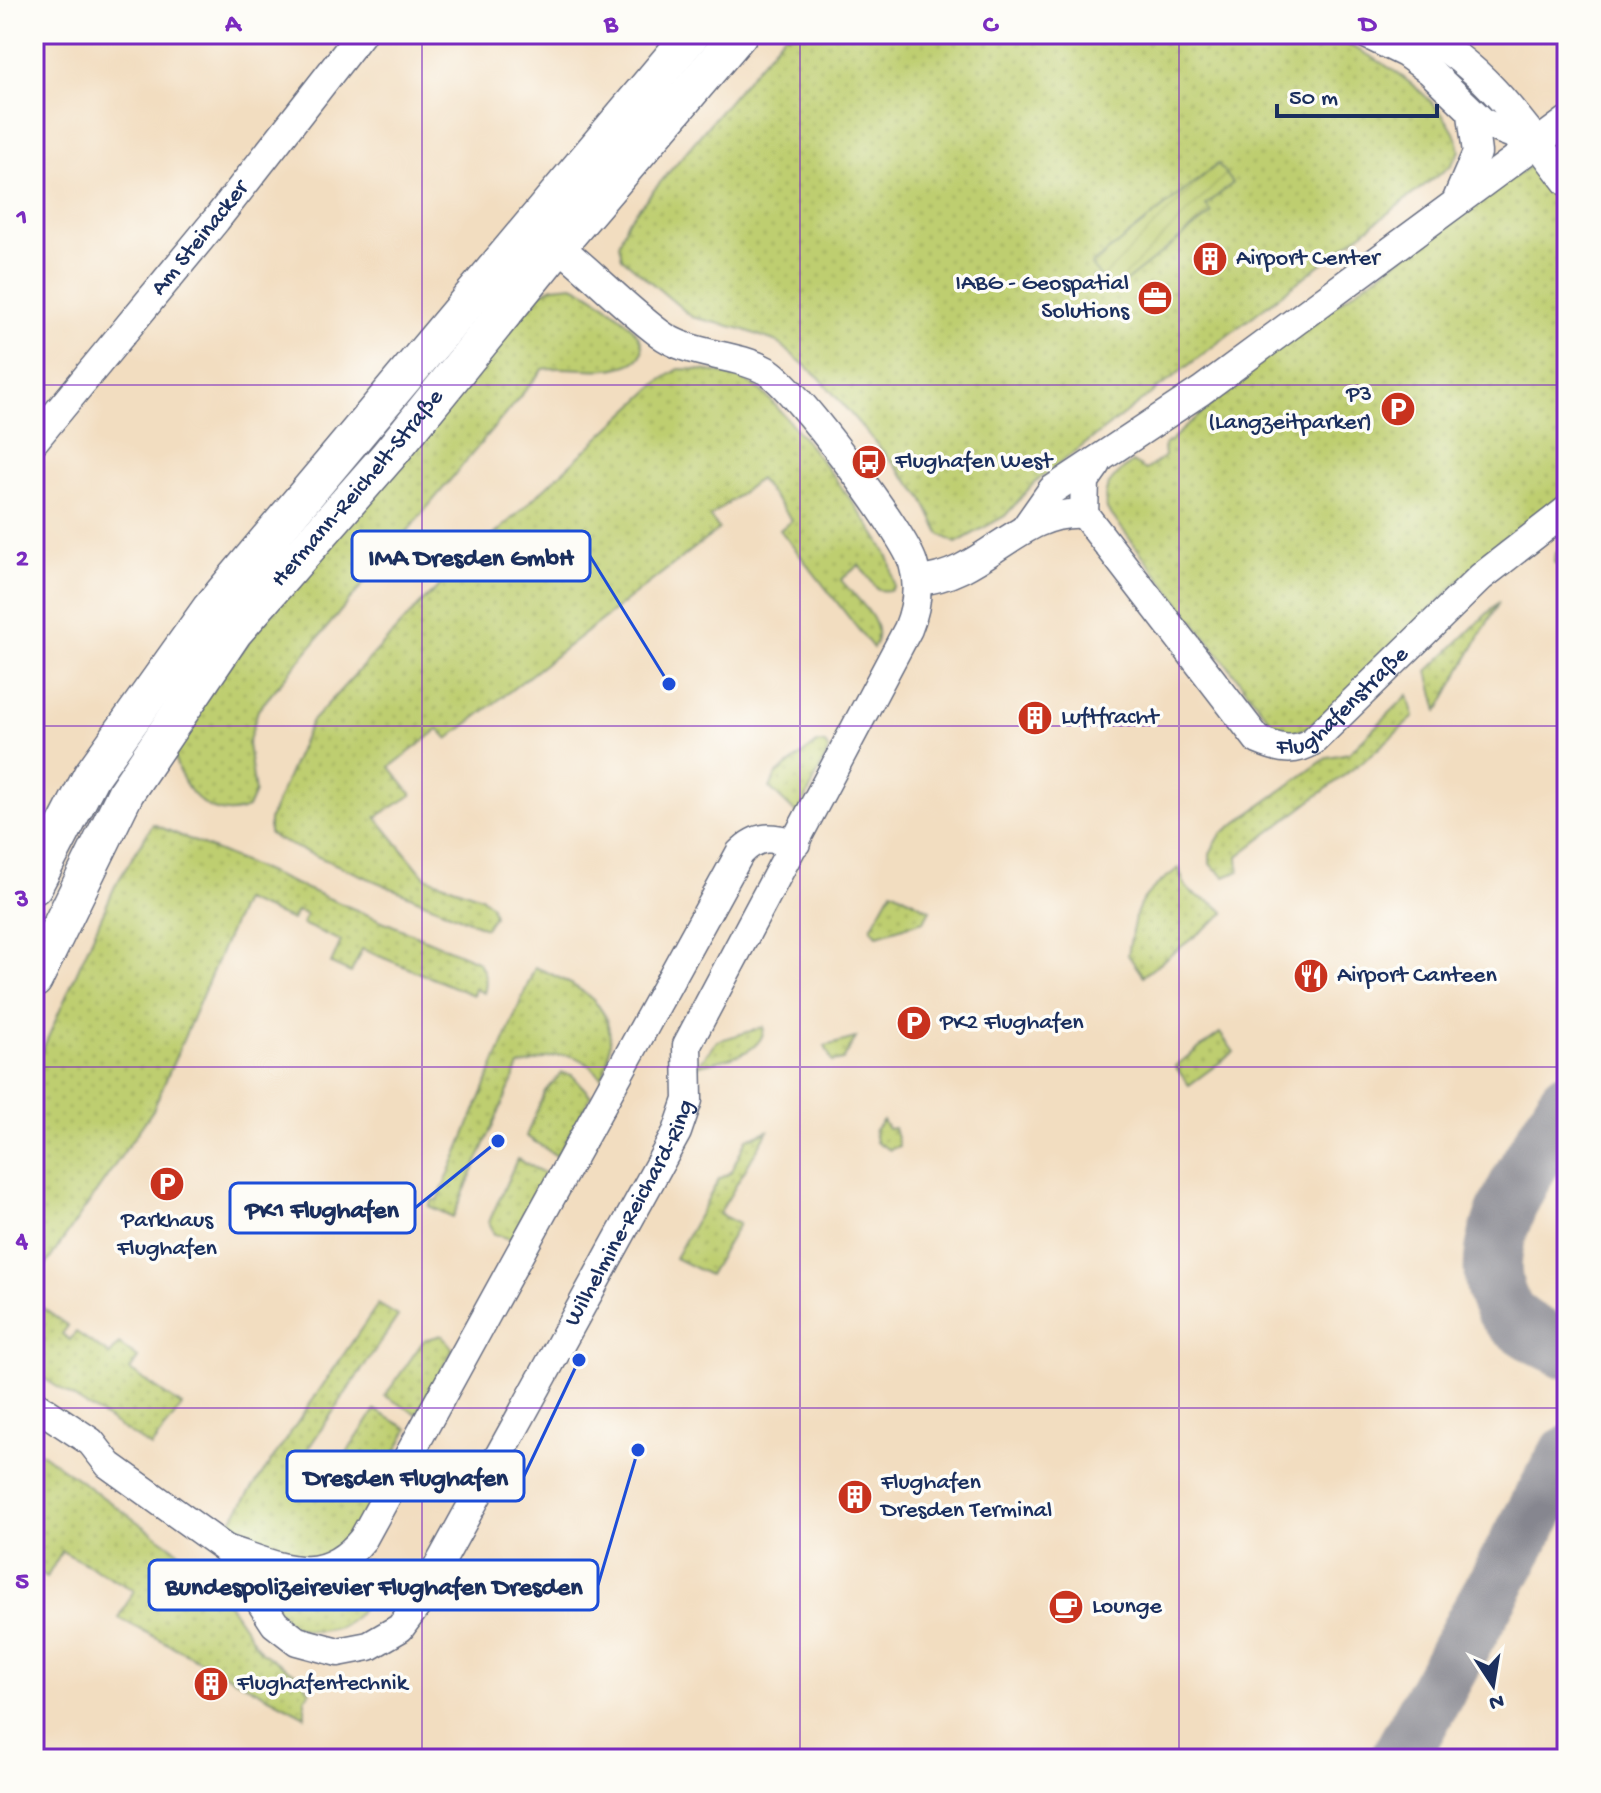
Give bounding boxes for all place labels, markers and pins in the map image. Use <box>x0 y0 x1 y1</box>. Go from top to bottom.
building icon: Airport Center <box>1191 240 1229 278</box>
place label: Airport Center <box>1236 245 1382 274</box>
place label: IABG - Geospatial Solutions <box>955 270 1130 327</box>
office icon: IABG - Geospatial Solutions <box>1136 279 1174 317</box>
place label: P3 (Langzeitparker) <box>1208 381 1372 438</box>
parking icon: P3 (Langzeitparker) <box>1379 390 1417 428</box>
bus stop icon: Flughafen West <box>850 443 888 481</box>
place label: Flughafen West <box>894 448 1054 477</box>
callout: IMA Dresden GmbH <box>352 531 590 581</box>
building icon: Luftfracht <box>1016 699 1054 737</box>
place label: Luftfracht <box>1061 704 1160 733</box>
restaurant icon: Airport Canteen <box>1292 957 1330 995</box>
place label: Airport Canteen <box>1337 962 1497 991</box>
parking icon: PK2 Flughafen <box>895 1004 933 1042</box>
place label: PK2 Flughafen <box>939 1009 1084 1038</box>
parking icon: Parkhaus Flughafen <box>148 1165 186 1203</box>
callout: PK1 Flughafen <box>230 1183 415 1233</box>
place label: Parkhaus Flughafen <box>116 1207 218 1264</box>
callout: Dresden Flughafen <box>287 1451 524 1501</box>
place label: Flughafen Dresden Terminal <box>879 1469 1052 1526</box>
building icon: Flughafen Dresden Terminal <box>836 1478 874 1516</box>
callout: Bundespolizeirevier Flughafen Dresden <box>149 1560 598 1610</box>
cafe icon: Lounge <box>1047 1588 1085 1626</box>
place label: Lounge <box>1092 1593 1163 1622</box>
building icon: Flughafentechnik <box>192 1665 230 1703</box>
place label: Flughafentechnik <box>236 1670 410 1699</box>

